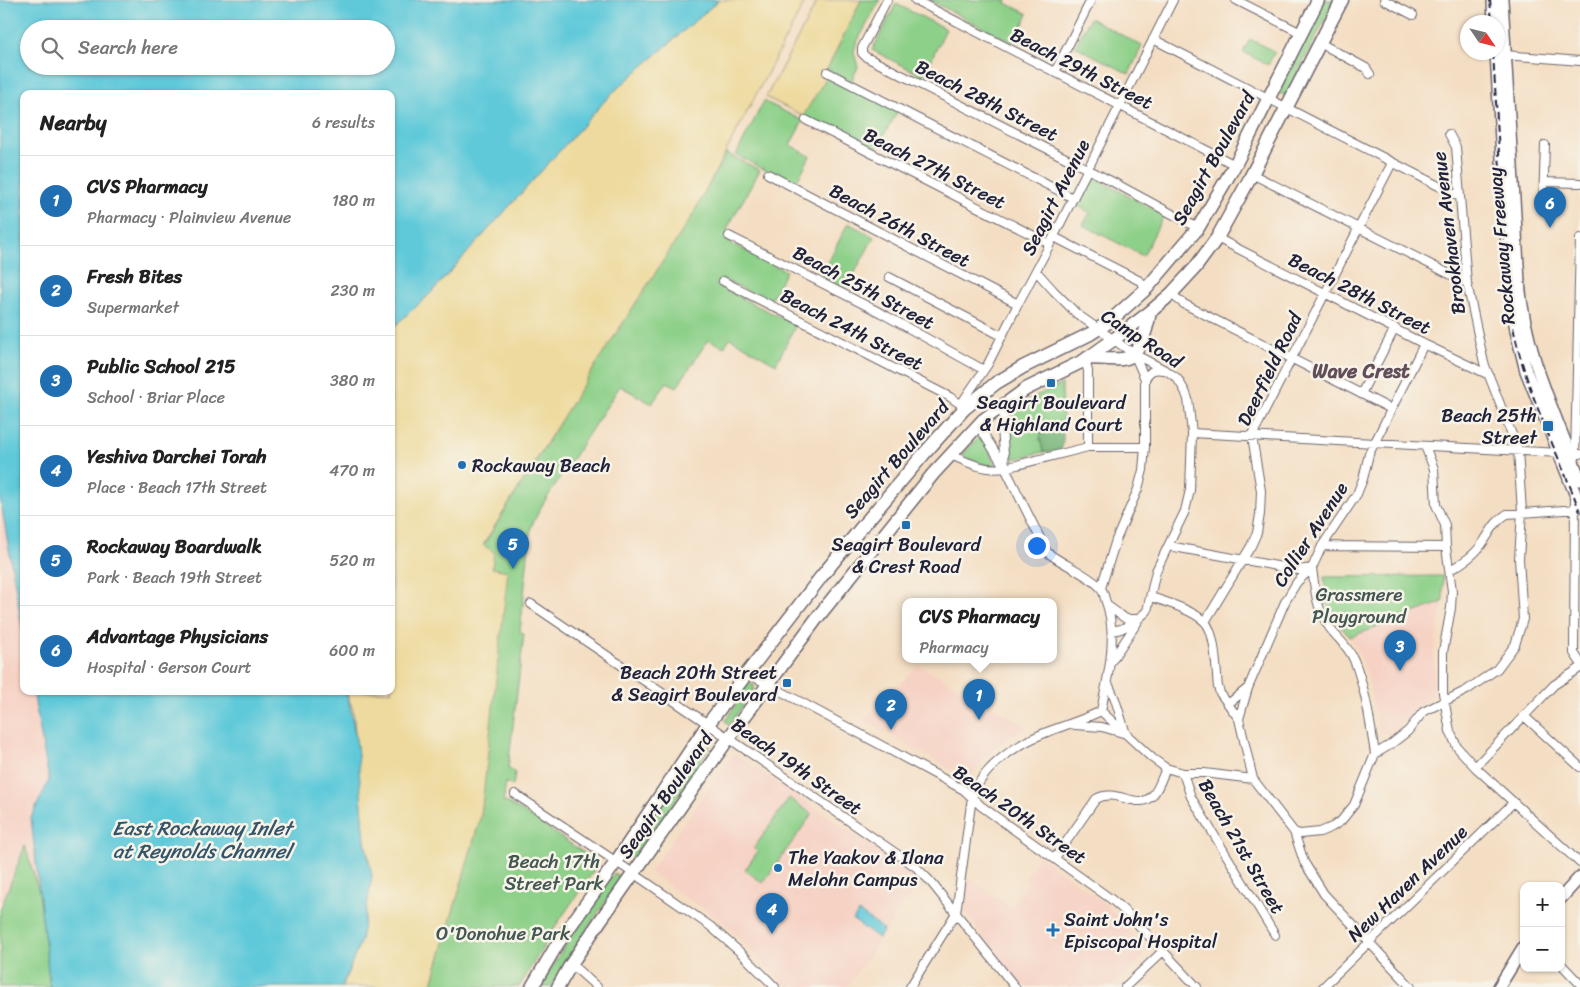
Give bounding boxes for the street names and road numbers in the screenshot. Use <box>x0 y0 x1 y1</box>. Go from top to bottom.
street label: Beach 29th Street <box>1004 18 1159 119</box>
street label: Beach 28th Street <box>910 50 1064 151</box>
street label: Seagirt Boulevard <box>1163 83 1265 231</box>
street label: Beach 27th Street <box>858 118 1012 219</box>
street label: Seagirt Avenue <box>1012 133 1099 261</box>
street label: Brookhaven Avenue <box>1422 149 1475 316</box>
street label: Rockaway Freeway <box>1478 166 1525 326</box>
street label: Beach 26th Street <box>823 174 976 277</box>
street label: Beach 25th Street <box>787 236 941 339</box>
street label: Beach 28th Street <box>1283 243 1437 344</box>
street label: Beach 24th Street <box>774 279 929 380</box>
street label: Camp Road <box>1094 300 1191 378</box>
street label: Deerfield Road <box>1228 305 1312 432</box>
street label: Seagirt Boulevard <box>835 391 959 526</box>
street label: Collier Avenue <box>1264 475 1357 594</box>
street label: Beach 19th Street <box>724 709 869 824</box>
street label: Seagirt Boulevard <box>609 723 723 866</box>
street label: Beach 20th Street <box>946 756 1094 873</box>
street label: Beach 21st Street <box>1189 772 1294 920</box>
street label: New Haven Avenue <box>1339 817 1476 950</box>

